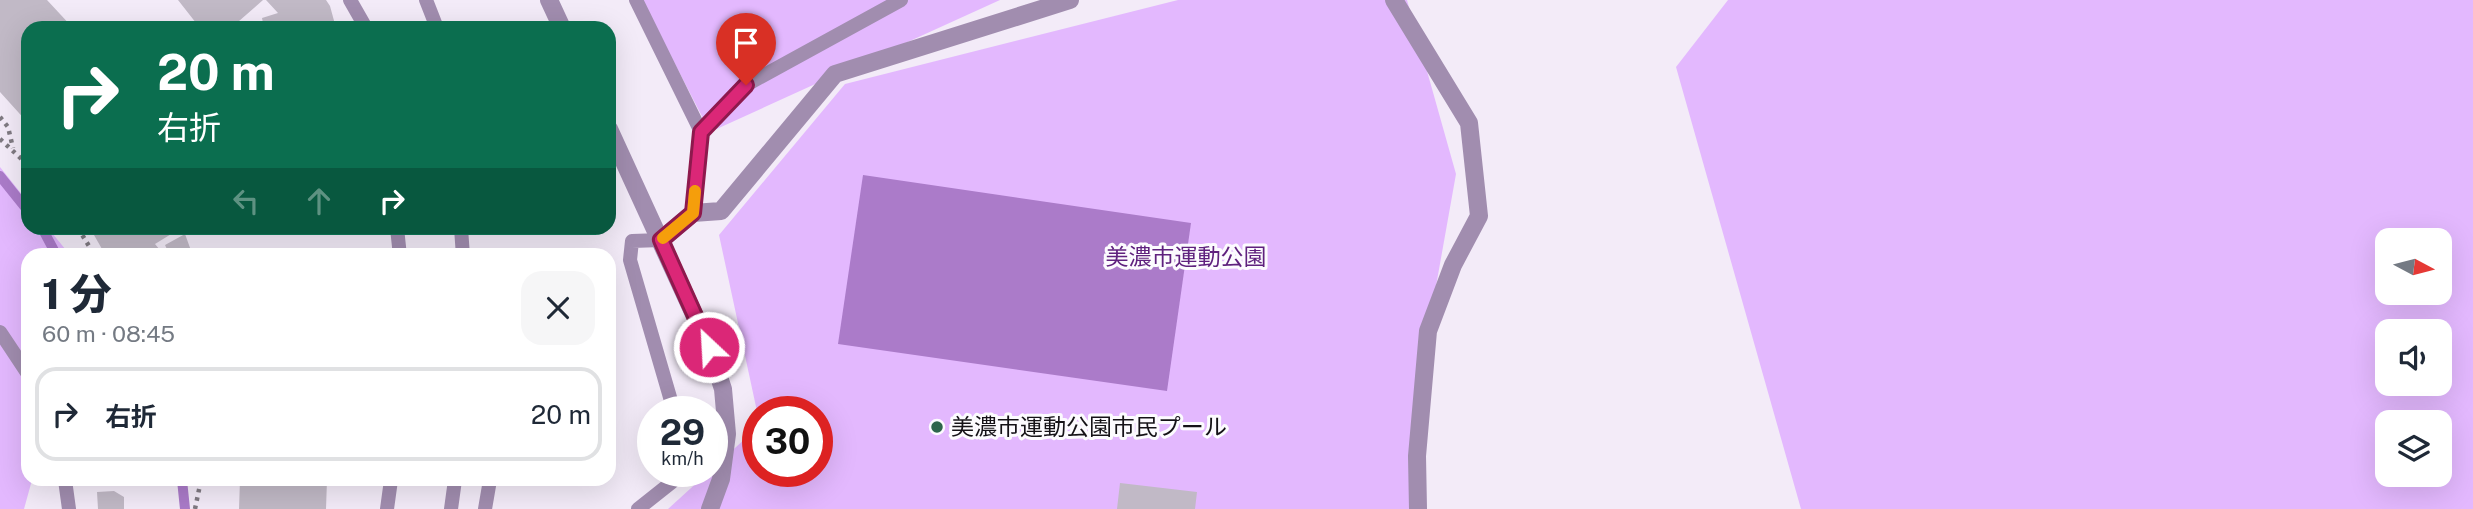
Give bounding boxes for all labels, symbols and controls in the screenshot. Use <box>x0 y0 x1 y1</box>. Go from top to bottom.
pin <box>716 13 776 85</box>
icon: arrive <box>727 24 765 62</box>
text: 20 m <box>157 43 275 101</box>
icon: right <box>42 49 133 140</box>
text: 右折 <box>157 109 221 146</box>
icon: left <box>227 182 265 220</box>
icon: ahead <box>300 182 338 220</box>
icon: right <box>373 182 411 220</box>
north arrow <box>2375 228 2452 304</box>
map controls <box>2375 228 2452 487</box>
park label: 美濃市運動公園 <box>1106 243 1267 270</box>
text: 1 分 <box>42 269 112 318</box>
button: close <box>521 271 595 345</box>
position arrow <box>672 310 746 384</box>
button: sound <box>2375 319 2452 396</box>
text: 60 m · 08:45 <box>42 320 175 347</box>
icon: right <box>46 395 84 433</box>
speed limit sign: 30 <box>742 396 833 487</box>
text: 20 m <box>531 399 591 430</box>
text: 右折 <box>105 401 157 432</box>
button: layers <box>2375 410 2452 487</box>
text: 29 <box>660 412 705 453</box>
place label: 美濃市運動公園市民プール <box>951 413 1227 440</box>
marker: 美濃市運動公園市民プール <box>929 419 945 435</box>
text: km/h <box>661 448 704 469</box>

